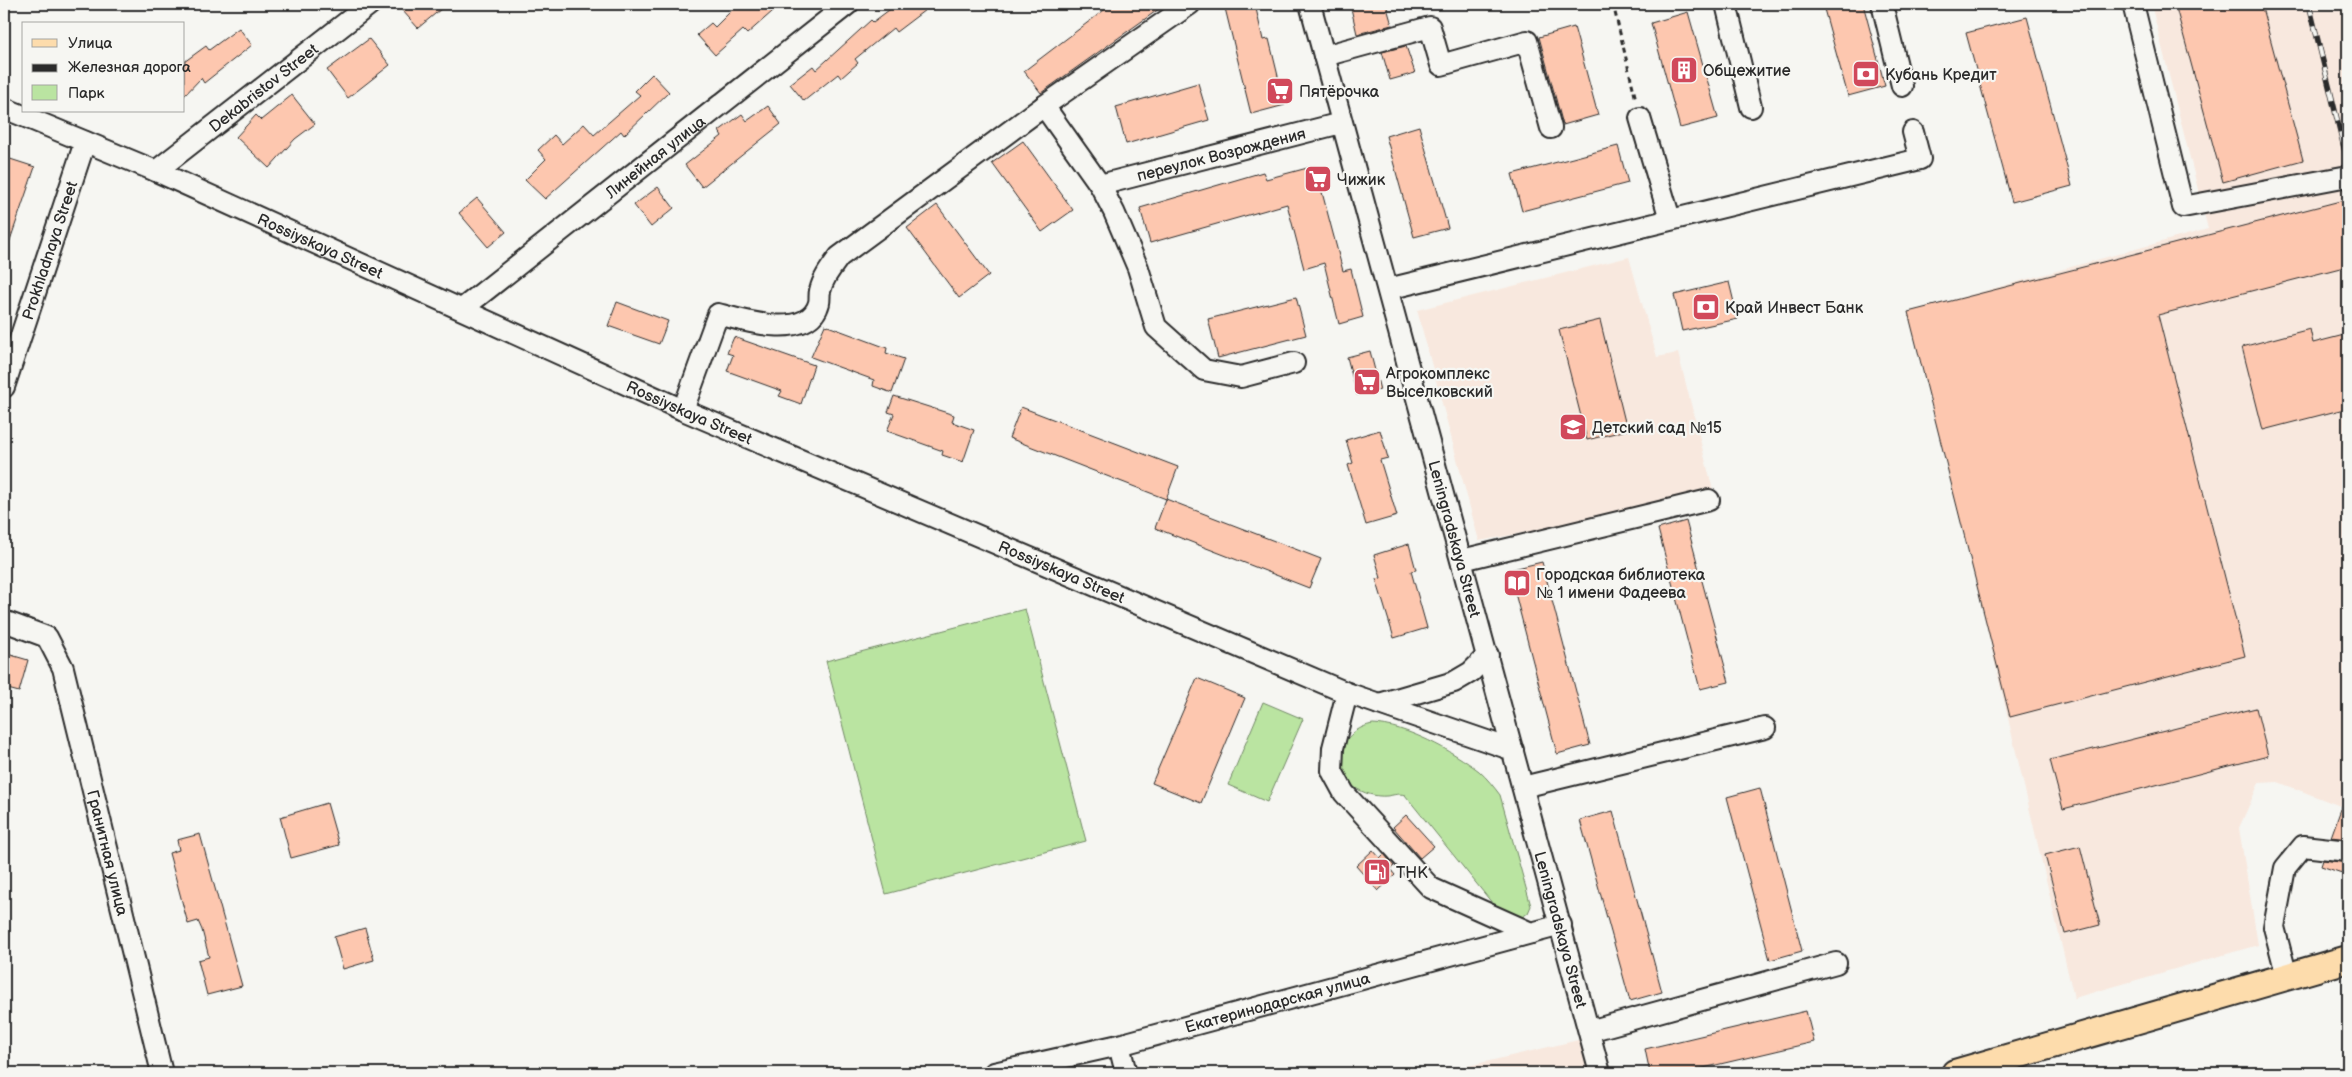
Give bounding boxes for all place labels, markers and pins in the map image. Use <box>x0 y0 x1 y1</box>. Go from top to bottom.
building icon: Общежитие <box>1669 55 1699 85</box>
bank icon: Кубань Кредит <box>1851 59 1881 89</box>
place label: Общежитие <box>1703 62 1791 81</box>
place label: Кубань Кредит <box>1885 66 1997 85</box>
supermarket icon: Пятёрочка <box>1265 76 1295 106</box>
place label: Пятёрочка <box>1299 83 1380 102</box>
supermarket icon: Чижик <box>1303 164 1333 194</box>
place label: Чижик <box>1337 171 1386 190</box>
bank icon: Край Инвест Банк <box>1691 292 1721 322</box>
place label: Край Инвест Банк <box>1725 299 1864 318</box>
place label: Агрокомплекс Выселковский <box>1385 365 1493 402</box>
supermarket icon: Агрокомплекс Выселковский <box>1352 367 1382 397</box>
school or university icon: Детский сад №15 <box>1558 412 1588 442</box>
place label: Детский сад №15 <box>1592 419 1722 438</box>
place label: Городская библиотека № 1 имени Фадеева <box>1536 566 1706 603</box>
library icon: Городская библиотека № 1 имени Фадеева <box>1502 568 1532 598</box>
fuel station icon: ТНК <box>1362 857 1392 887</box>
place label: ТНК <box>1396 864 1428 883</box>

